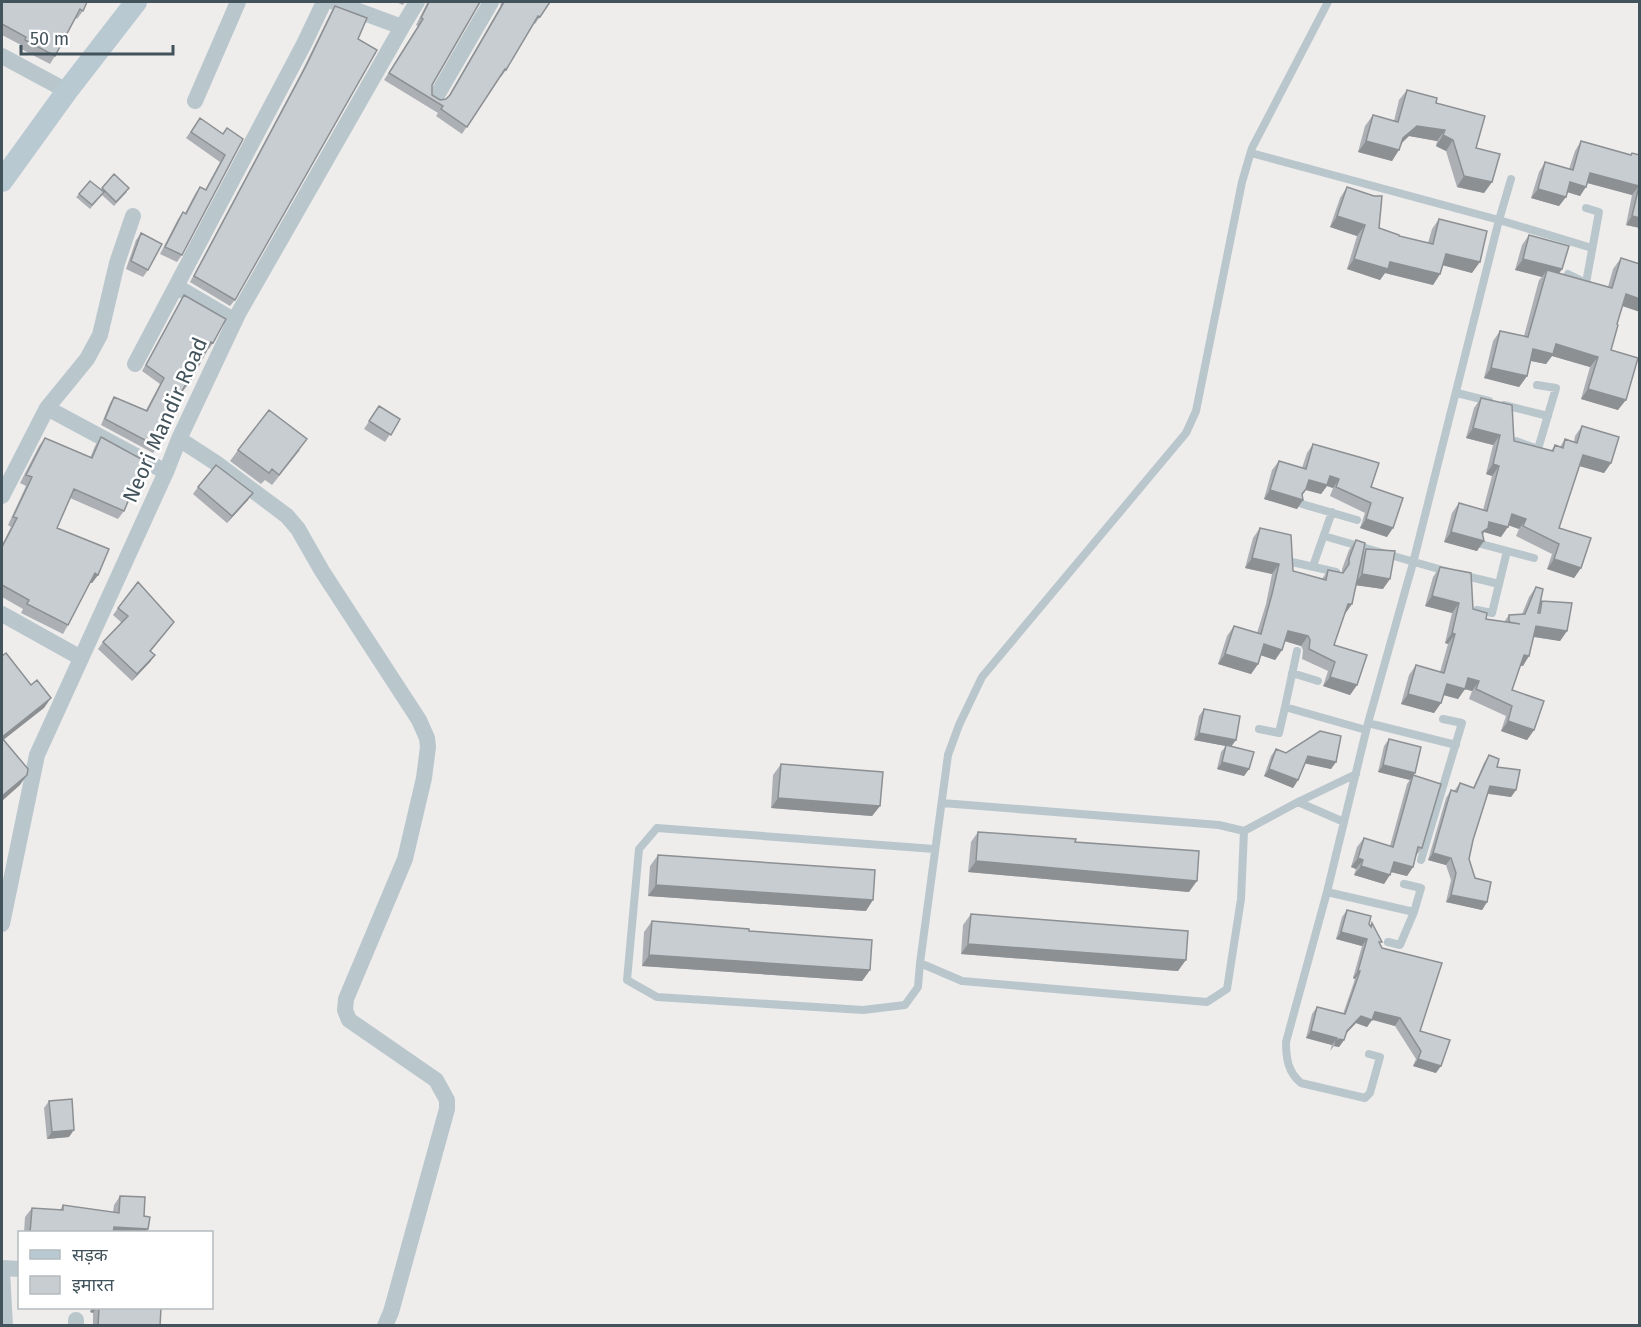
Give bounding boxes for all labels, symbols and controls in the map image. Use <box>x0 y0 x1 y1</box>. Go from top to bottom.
scale bar <box>21 18 172 56</box>
text: 50 m <box>30 28 69 50</box>
street label: Neori Mandir Road <box>117 333 213 507</box>
legend <box>18 1231 213 1309</box>
text: सड़क <box>72 1244 109 1266</box>
text: इमारत <box>72 1274 115 1296</box>

